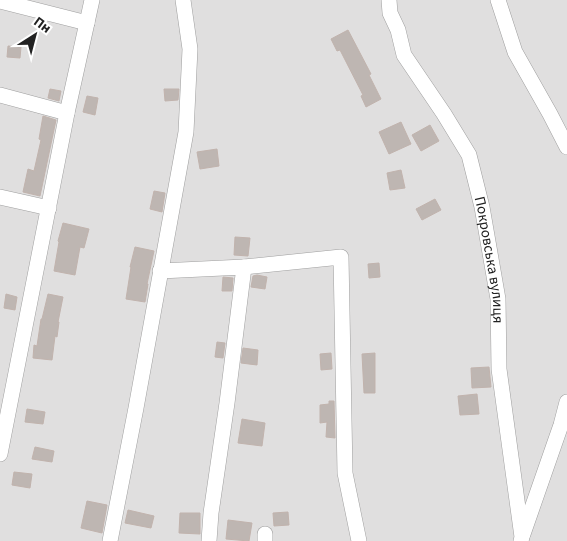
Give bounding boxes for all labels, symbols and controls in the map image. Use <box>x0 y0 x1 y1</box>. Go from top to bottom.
north arrow <box>10 10 60 60</box>
text: Пн <box>29 12 55 39</box>
street label: Покровська вулиця <box>469 194 508 324</box>

